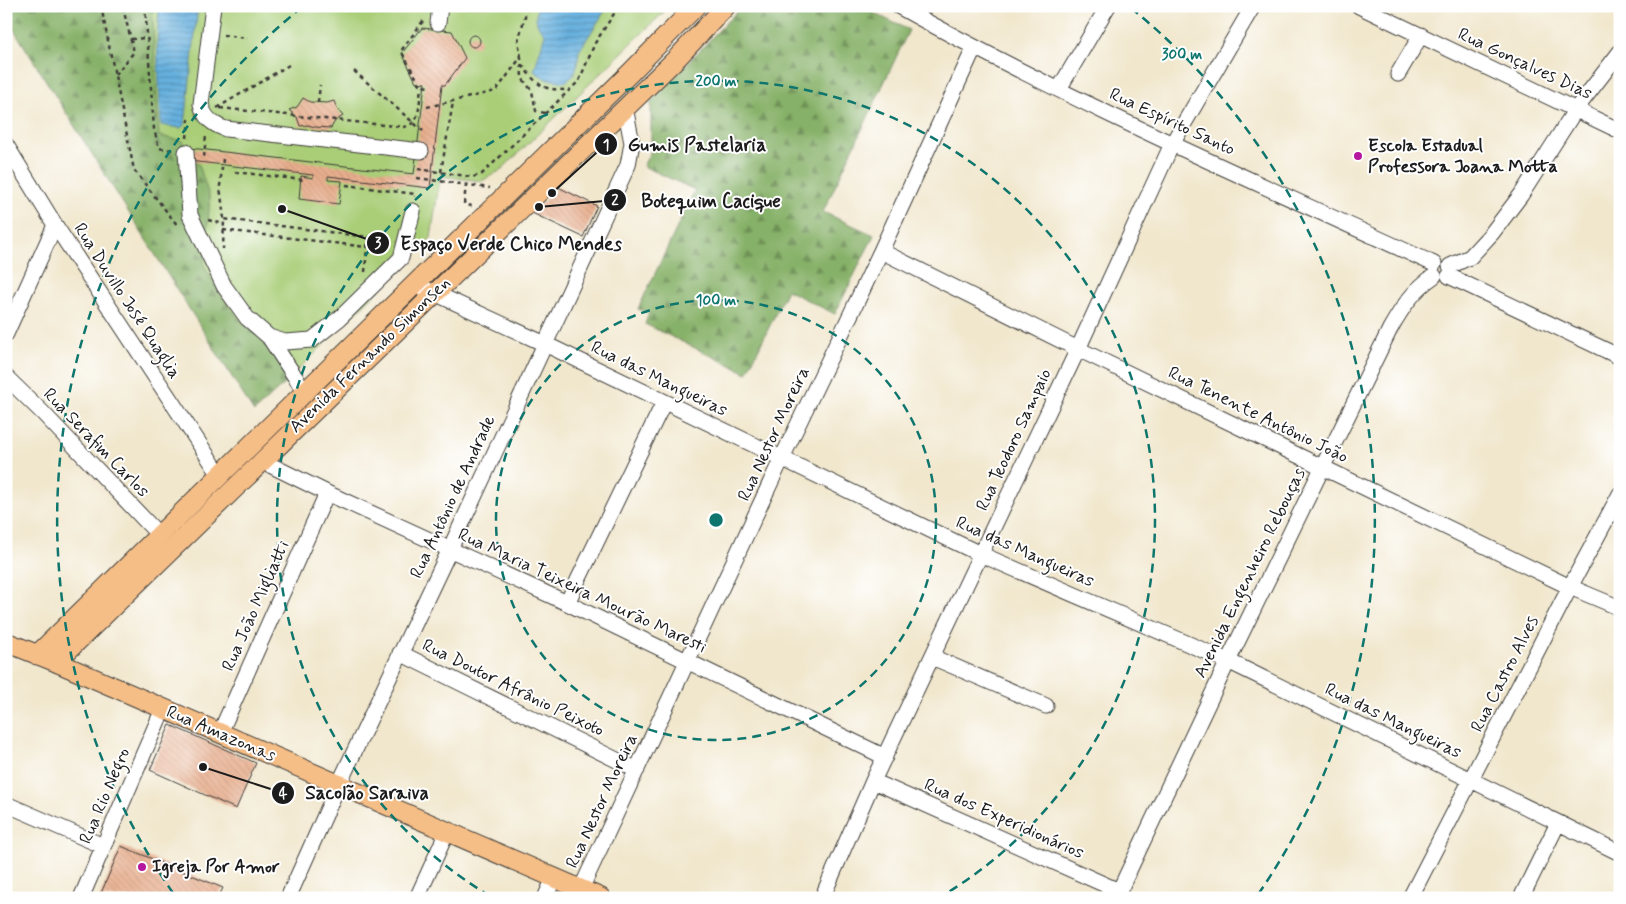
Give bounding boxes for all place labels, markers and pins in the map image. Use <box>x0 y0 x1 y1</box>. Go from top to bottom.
callout: Gumis Pastelaria <box>594 127 775 161</box>
place label: Escola Estadual Professora Joana Motta <box>1368 134 1558 179</box>
marker: Escola Estadual Professora Joana Motta <box>1352 150 1364 162</box>
callout: Botequim Cacique <box>602 183 795 217</box>
callout: Espaço Verde Chico Mendes <box>366 226 631 260</box>
centre of rings <box>707 511 725 529</box>
callout: Sacolão Saraiva <box>271 776 438 810</box>
place label: Igreja Por Amor <box>152 855 280 879</box>
marker: Igreja Por Amor <box>136 861 148 873</box>

